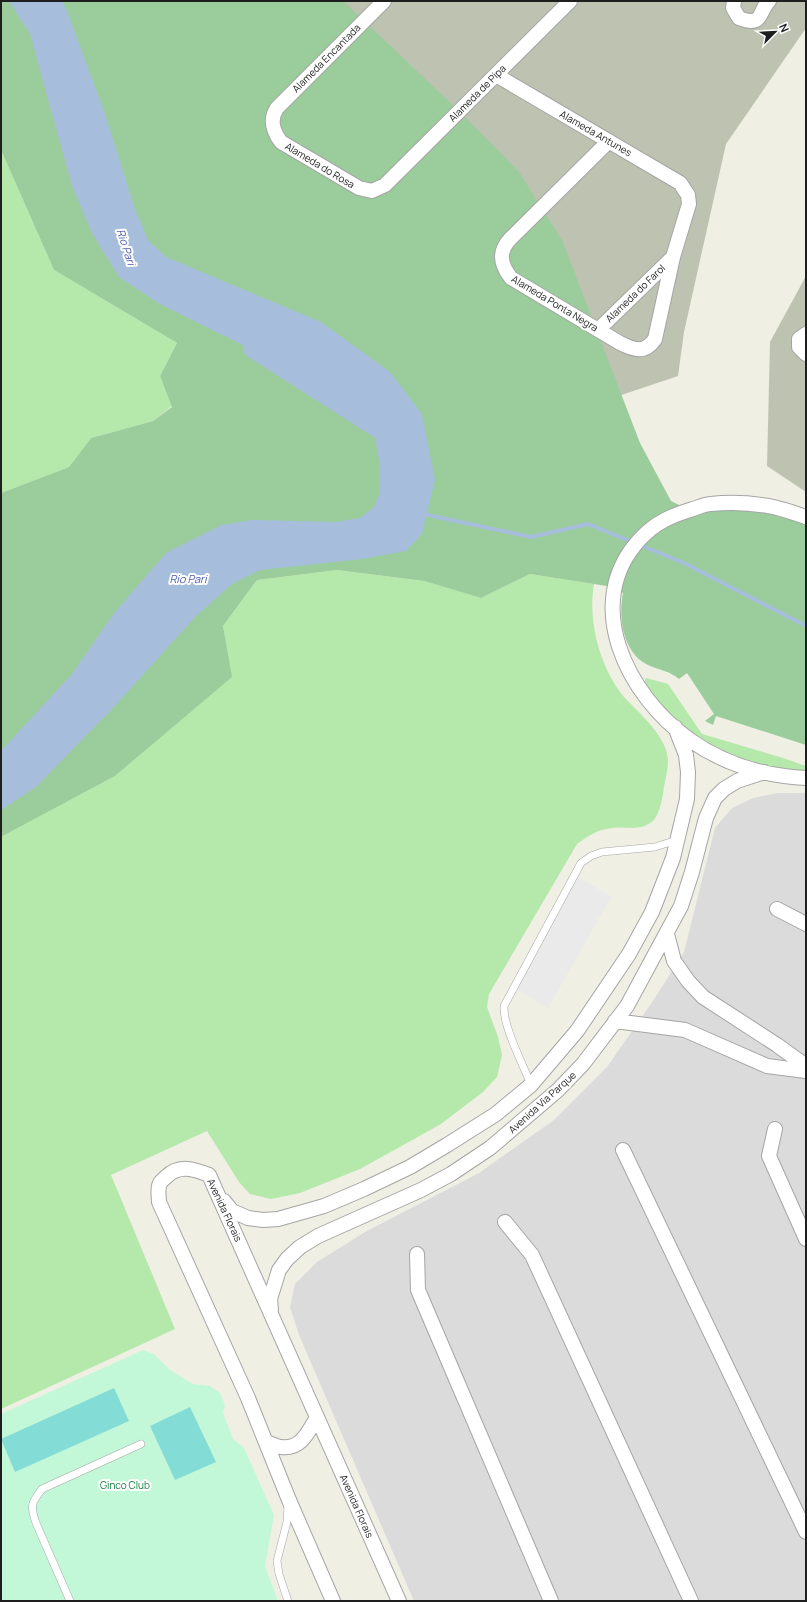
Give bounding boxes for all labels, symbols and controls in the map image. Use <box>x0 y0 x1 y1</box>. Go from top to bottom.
north arrow <box>755 12 795 52</box>
street label: Alameda Encantada <box>289 21 363 95</box>
text: N <box>776 21 793 34</box>
street label: Alameda de Pipa <box>445 61 509 125</box>
street label: Alameda Antunes <box>557 107 635 159</box>
street label: Alameda do Rosa <box>283 139 357 191</box>
water label: Rio Pari <box>114 227 140 268</box>
street label: Alameda do Farol <box>602 261 668 325</box>
street label: Alameda Ponta Negra <box>509 272 601 334</box>
water label: Rio Pari <box>169 571 208 586</box>
street label: Avenida Via Parque <box>505 1068 579 1136</box>
street label: Avenida Florais <box>204 1176 246 1244</box>
street label: Avenida Florais <box>337 1472 377 1540</box>
park label: Ginco Club <box>100 1478 150 1492</box>

